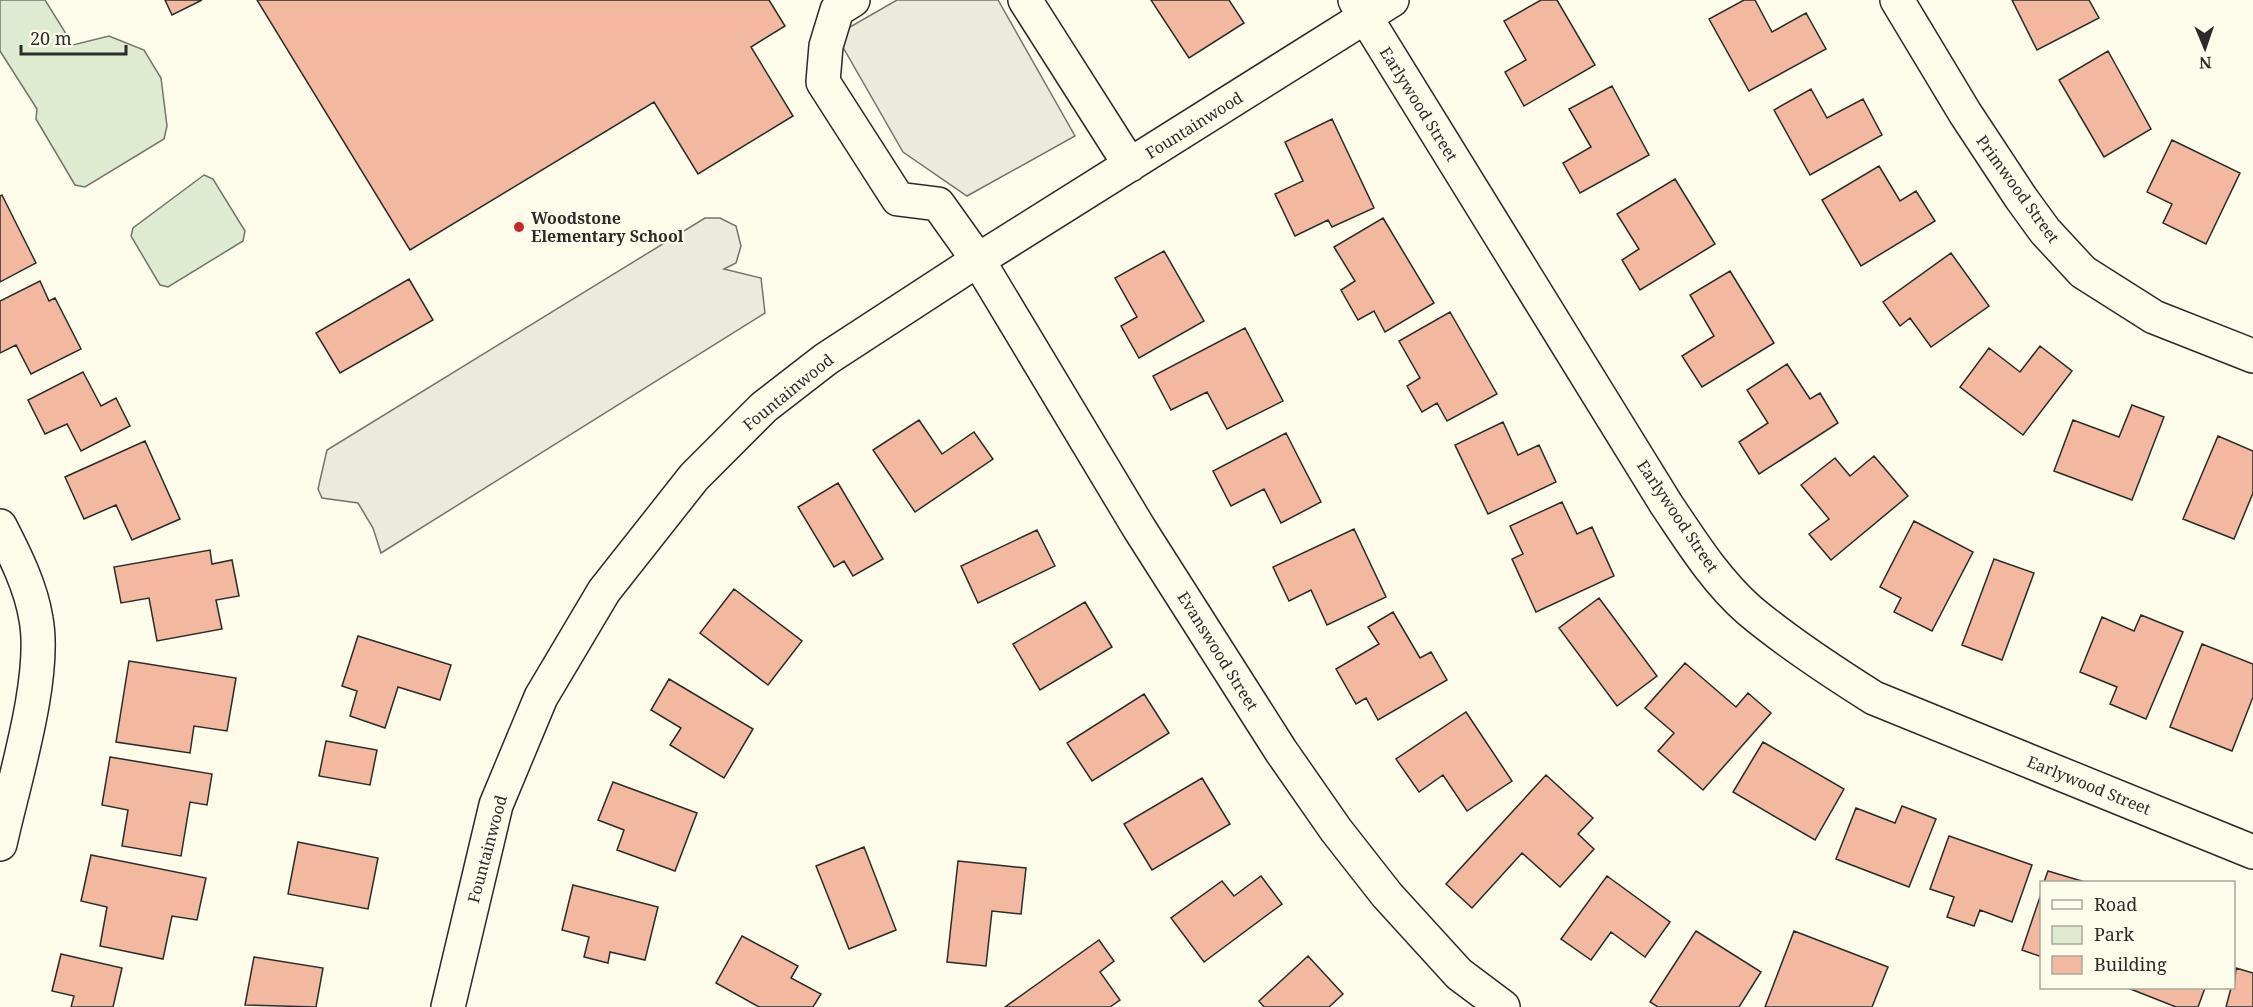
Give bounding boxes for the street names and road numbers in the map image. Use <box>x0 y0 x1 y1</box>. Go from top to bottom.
street label: Earlywood Street <box>1375 42 1463 166</box>
street label: Fountainwood <box>1141 86 1247 164</box>
street label: Primwood Street <box>1971 131 2065 248</box>
street label: Fountainwood <box>738 349 838 435</box>
street label: Earlywood Street <box>1632 455 1724 577</box>
street label: Evanswood Street <box>1172 587 1264 715</box>
street label: Earlywood Street <box>2024 750 2154 820</box>
street label: Fountainwood <box>462 793 512 905</box>

